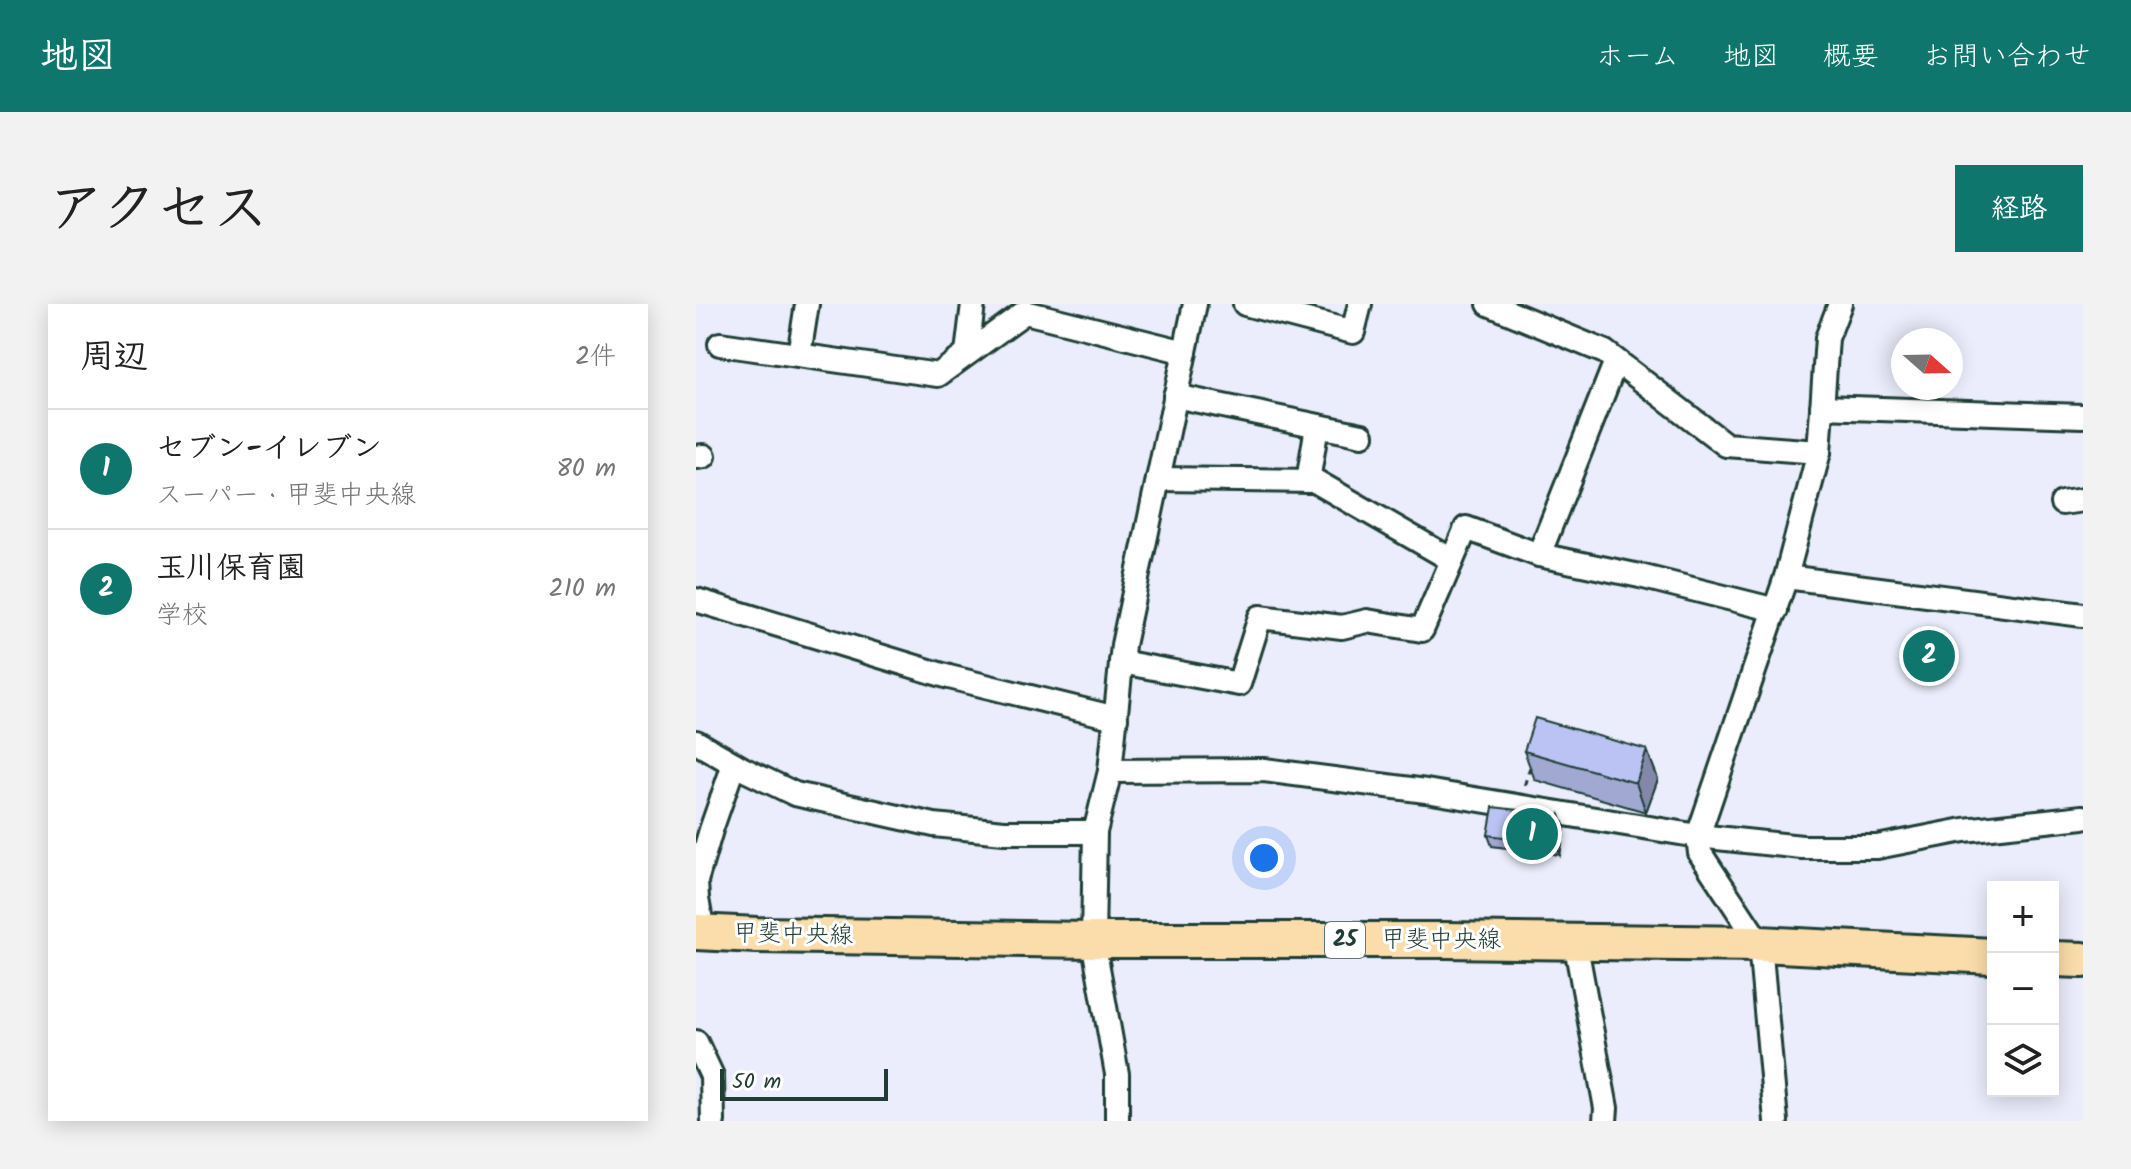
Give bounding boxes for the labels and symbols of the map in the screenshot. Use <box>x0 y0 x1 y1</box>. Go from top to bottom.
north arrow <box>1891 328 1963 400</box>
pin: 2 <box>1903 626 1955 686</box>
pin: 1 <box>1506 804 1558 864</box>
your location <box>1244 838 1284 878</box>
street label: 甲斐中央線 <box>733 914 853 956</box>
street label: 甲斐中央線 <box>1381 921 1501 960</box>
road number: 25 <box>1325 922 1365 958</box>
scale bar <box>720 1065 888 1101</box>

